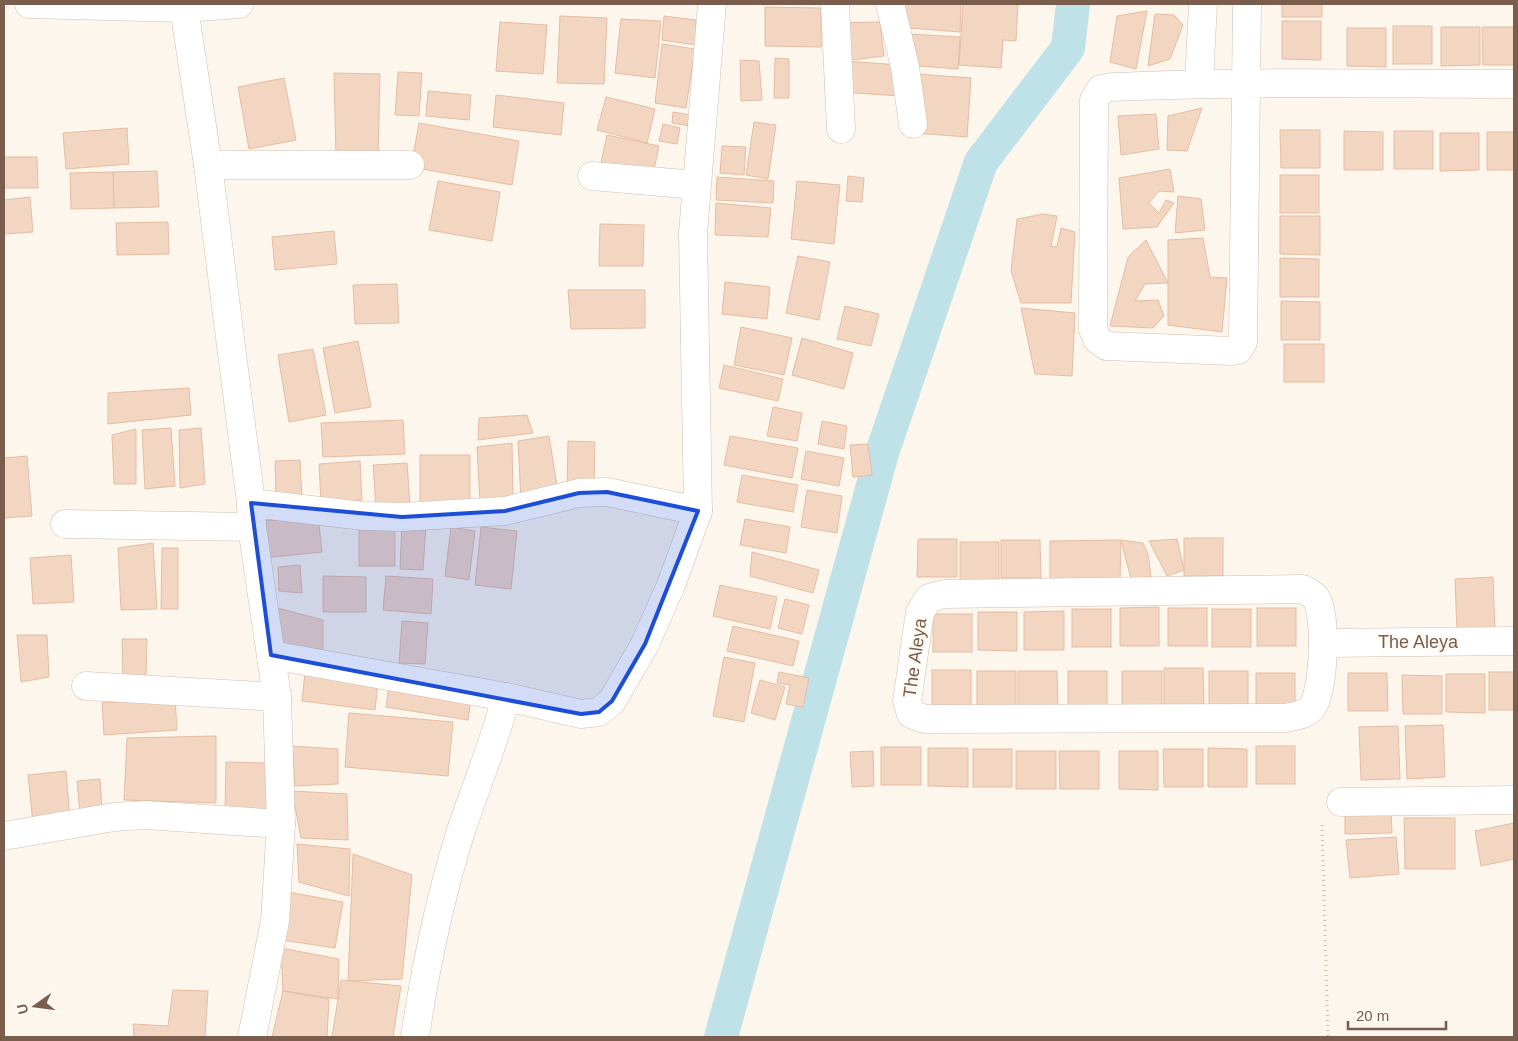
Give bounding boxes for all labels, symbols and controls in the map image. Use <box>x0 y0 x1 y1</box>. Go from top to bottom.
street label: The Aleya <box>900 616 931 699</box>
street label: The Aleya <box>1378 632 1459 652</box>
north arrow <box>10 981 60 1031</box>
scale bar <box>1348 998 1446 1030</box>
text: U <box>13 1002 31 1016</box>
text: 20 m <box>1356 1007 1389 1024</box>

